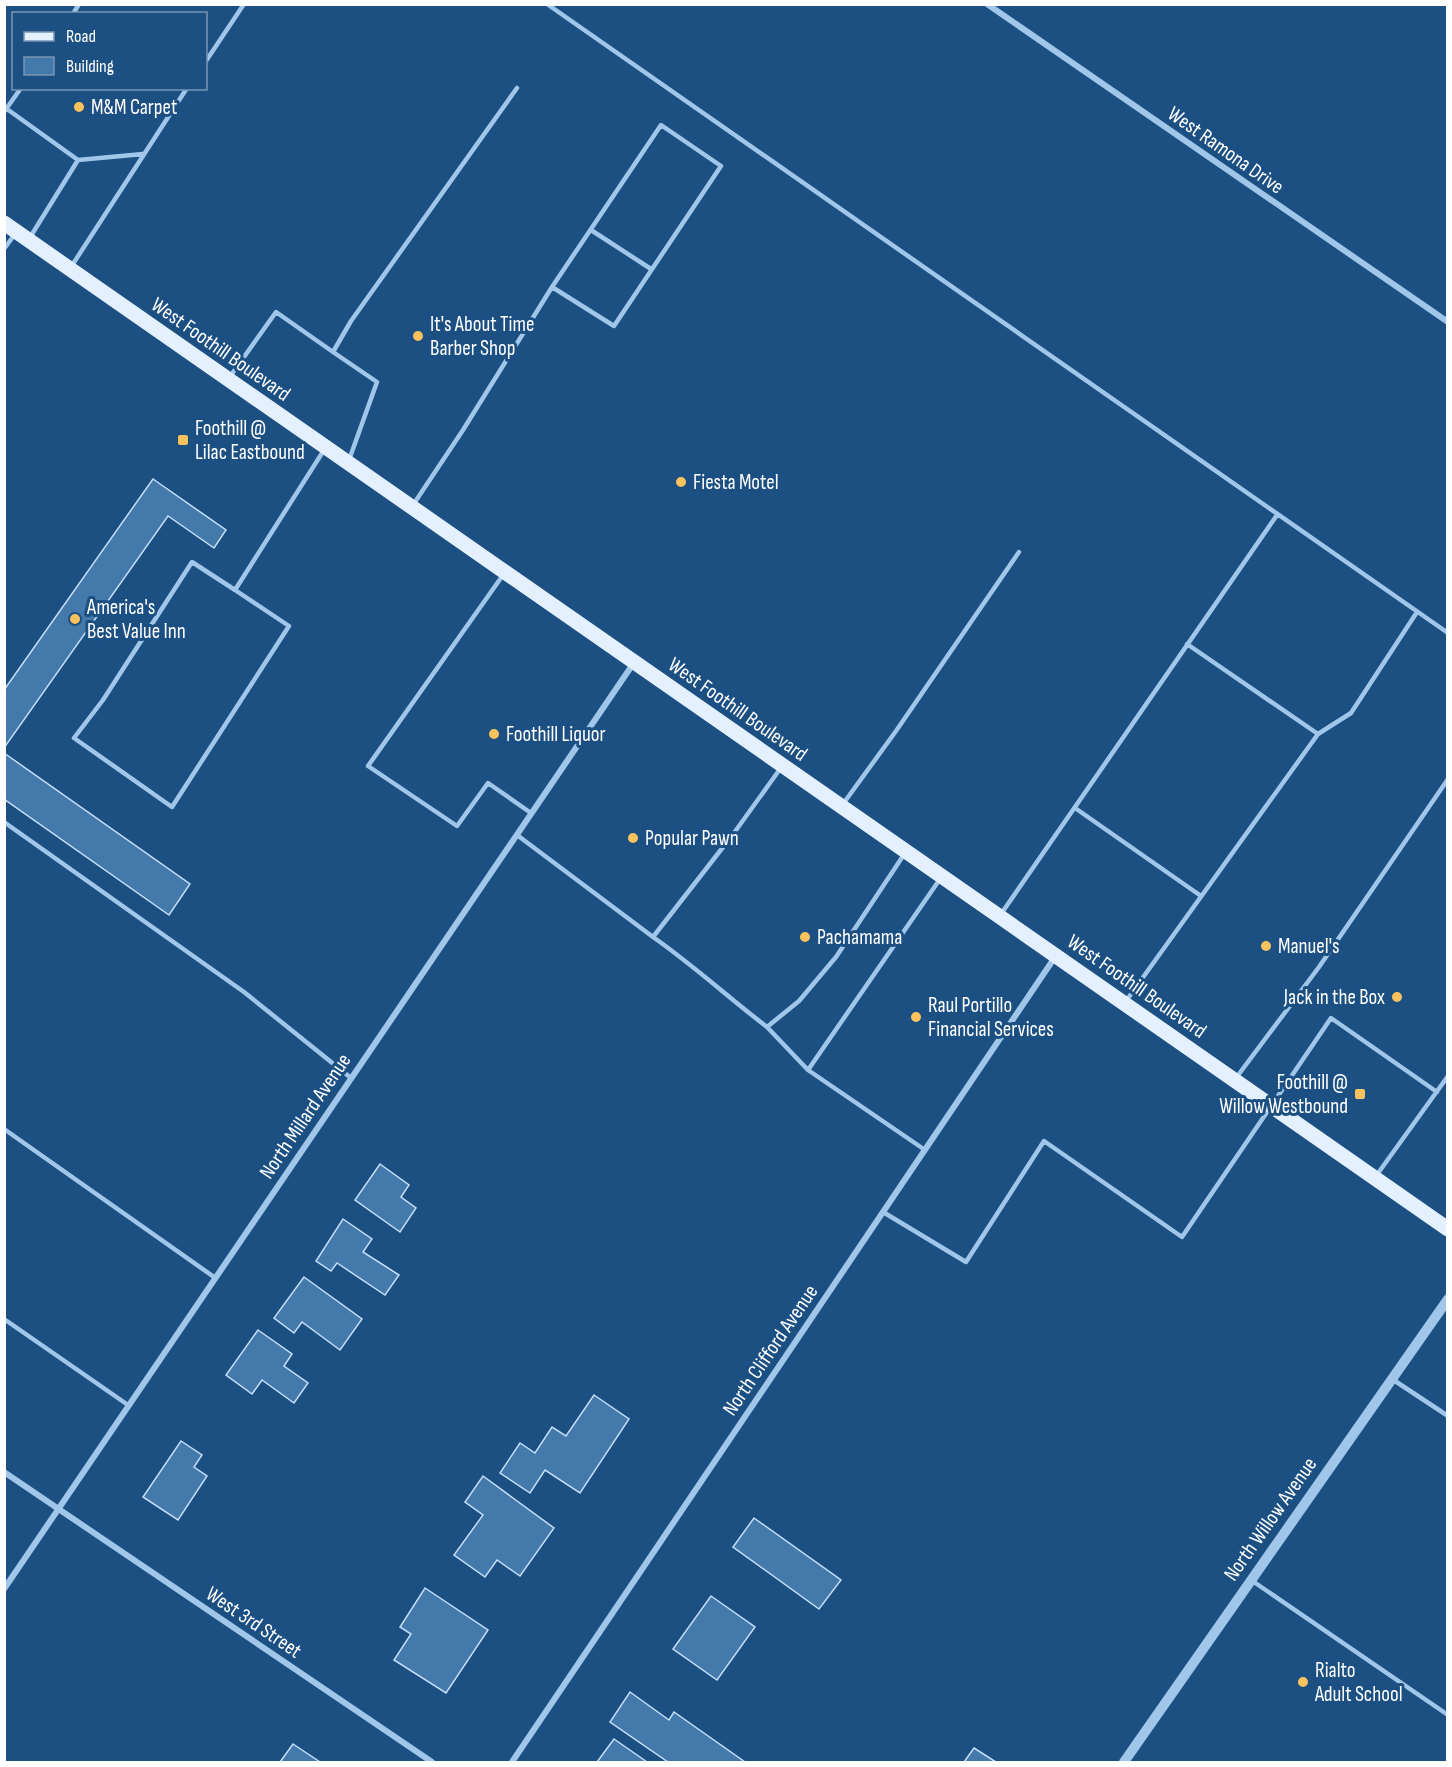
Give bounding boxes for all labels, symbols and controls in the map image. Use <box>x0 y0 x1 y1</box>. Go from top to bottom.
legend <box>12 12 207 90</box>
text: Road <box>66 26 96 47</box>
text: Building <box>66 56 114 77</box>
place label: M&M Carpet <box>91 95 177 120</box>
marker: M&M Carpet <box>72 100 86 114</box>
street label: West Ramona Drive <box>1163 101 1289 200</box>
street label: West Foothill Boulevard <box>146 292 295 407</box>
place label: It's About Time Barber Shop <box>430 312 534 361</box>
marker: It's About Time Barber Shop <box>411 329 425 343</box>
place label: Foothill @ Lilac Eastbound <box>195 416 305 465</box>
marker: Foothill @ Lilac Eastbound <box>176 433 190 447</box>
place label: Fiesta Motel <box>693 470 779 495</box>
marker: Fiesta Motel <box>674 475 688 489</box>
place label: America's Best Value Inn <box>86 595 186 644</box>
marker: America's Best Value Inn <box>68 612 82 626</box>
street label: West Foothill Boulevard <box>663 652 812 767</box>
place label: Foothill Liquor <box>506 722 605 747</box>
marker: Foothill Liquor <box>487 727 501 741</box>
place label: Popular Pawn <box>645 826 739 851</box>
marker: Popular Pawn <box>626 831 640 845</box>
place label: Pachamama <box>817 925 902 950</box>
street label: West Foothill Boulevard <box>1062 929 1211 1044</box>
marker: Pachamama <box>798 930 812 944</box>
place label: Manuel's <box>1278 934 1340 959</box>
marker: Manuel's <box>1259 939 1273 953</box>
place label: Jack in the Box <box>1283 985 1385 1010</box>
marker: Jack in the Box <box>1390 990 1404 1004</box>
place label: Raul Portillo Financial Services <box>928 993 1054 1042</box>
marker: Raul Portillo Financial Services <box>909 1010 923 1024</box>
street label: North Millard Avenue <box>254 1049 357 1184</box>
place label: Foothill @ Willow Westbound <box>1219 1070 1348 1119</box>
marker: Foothill @ Willow Westbound <box>1353 1087 1367 1101</box>
street label: North Clifford Avenue <box>717 1280 823 1420</box>
street label: North Willow Avenue <box>1219 1453 1322 1586</box>
street label: West 3rd Street <box>201 1581 306 1664</box>
place label: Rialto Adult School <box>1314 1658 1403 1707</box>
marker: Rialto Adult School <box>1296 1675 1310 1689</box>

